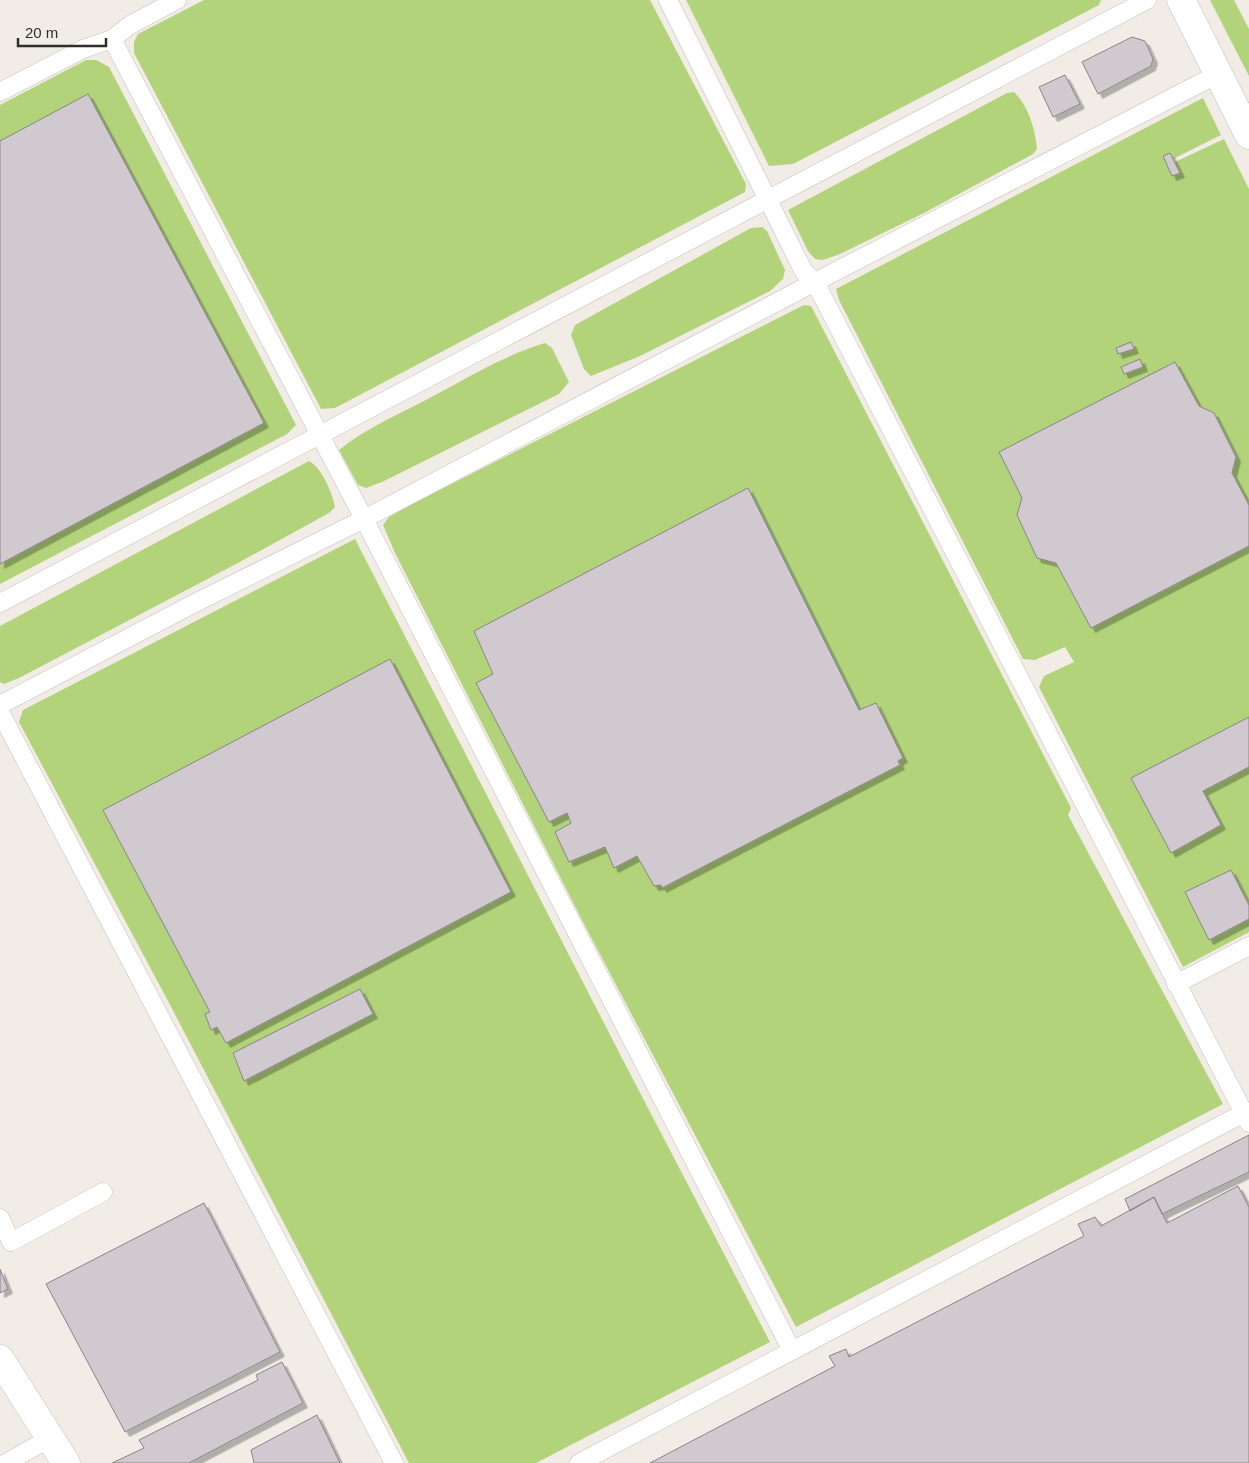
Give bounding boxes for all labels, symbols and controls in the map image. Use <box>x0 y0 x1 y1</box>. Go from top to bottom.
scale bar <box>18 15 105 47</box>
text: 20 m <box>25 24 58 41</box>

